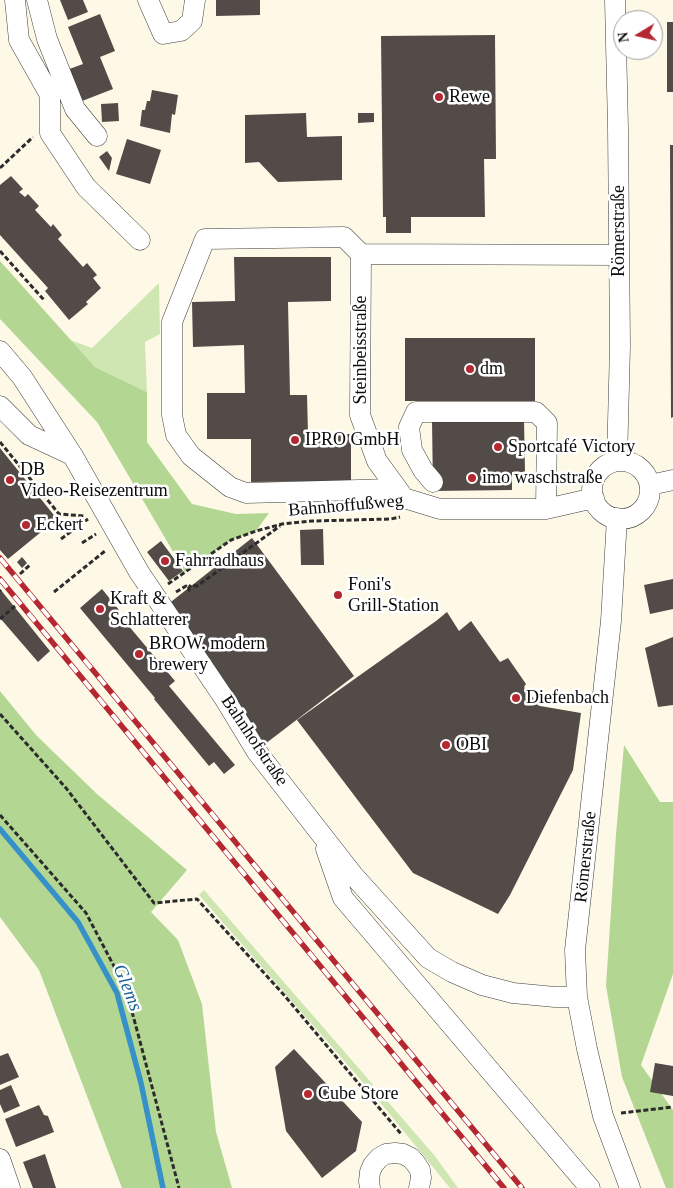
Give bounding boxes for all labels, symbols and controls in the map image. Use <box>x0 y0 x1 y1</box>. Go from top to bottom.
north arrow <box>613 10 663 60</box>
text: N <box>615 31 632 43</box>
place label: Rewe <box>449 86 490 108</box>
marker: Rewe <box>433 91 445 103</box>
street label: Römerstraße <box>608 185 630 277</box>
street label: Steinbeisstraße <box>350 296 372 404</box>
place label: dm <box>480 358 503 380</box>
marker: dm <box>464 363 476 375</box>
place label: IPRO GmbH <box>305 429 400 451</box>
marker: IPRO GmbH <box>289 434 301 446</box>
place label: Sportcafé Victory <box>508 436 635 458</box>
marker: Sportcafé Victory <box>492 441 504 453</box>
place label: DB Video-Reisezentrum <box>20 459 168 502</box>
place label: imo waschstraße <box>482 467 602 489</box>
marker: imo waschstraße <box>466 472 478 484</box>
marker: DB Video-Reisezentrum <box>4 474 16 486</box>
street label: Bahnhoffußweg <box>287 490 405 522</box>
place label: Eckert <box>36 514 83 536</box>
marker: Eckert <box>20 519 32 531</box>
place label: Fahrradhaus <box>175 550 264 572</box>
marker: Fahrradhaus <box>159 555 171 567</box>
place label: Foni's Grill-Station <box>348 574 439 616</box>
place label: Kraft & Schlatterer <box>110 588 188 630</box>
marker: Foni's Grill-Station <box>332 589 344 601</box>
marker: Kraft & Schlatterer <box>94 603 106 615</box>
place label: BROW. modern brewery <box>149 633 265 676</box>
marker: BROW. modern brewery <box>133 648 145 660</box>
place label: Diefenbach <box>526 687 609 709</box>
street label: Bahnhofstraße <box>216 691 292 791</box>
marker: Diefenbach <box>510 692 522 704</box>
place label: OBI <box>456 734 487 756</box>
marker: OBI <box>440 739 452 751</box>
street label: Römerstraße <box>570 810 602 904</box>
water label: Glems <box>107 961 147 1015</box>
place label: Cube Store <box>318 1083 398 1105</box>
marker: Cube Store <box>302 1088 314 1100</box>

